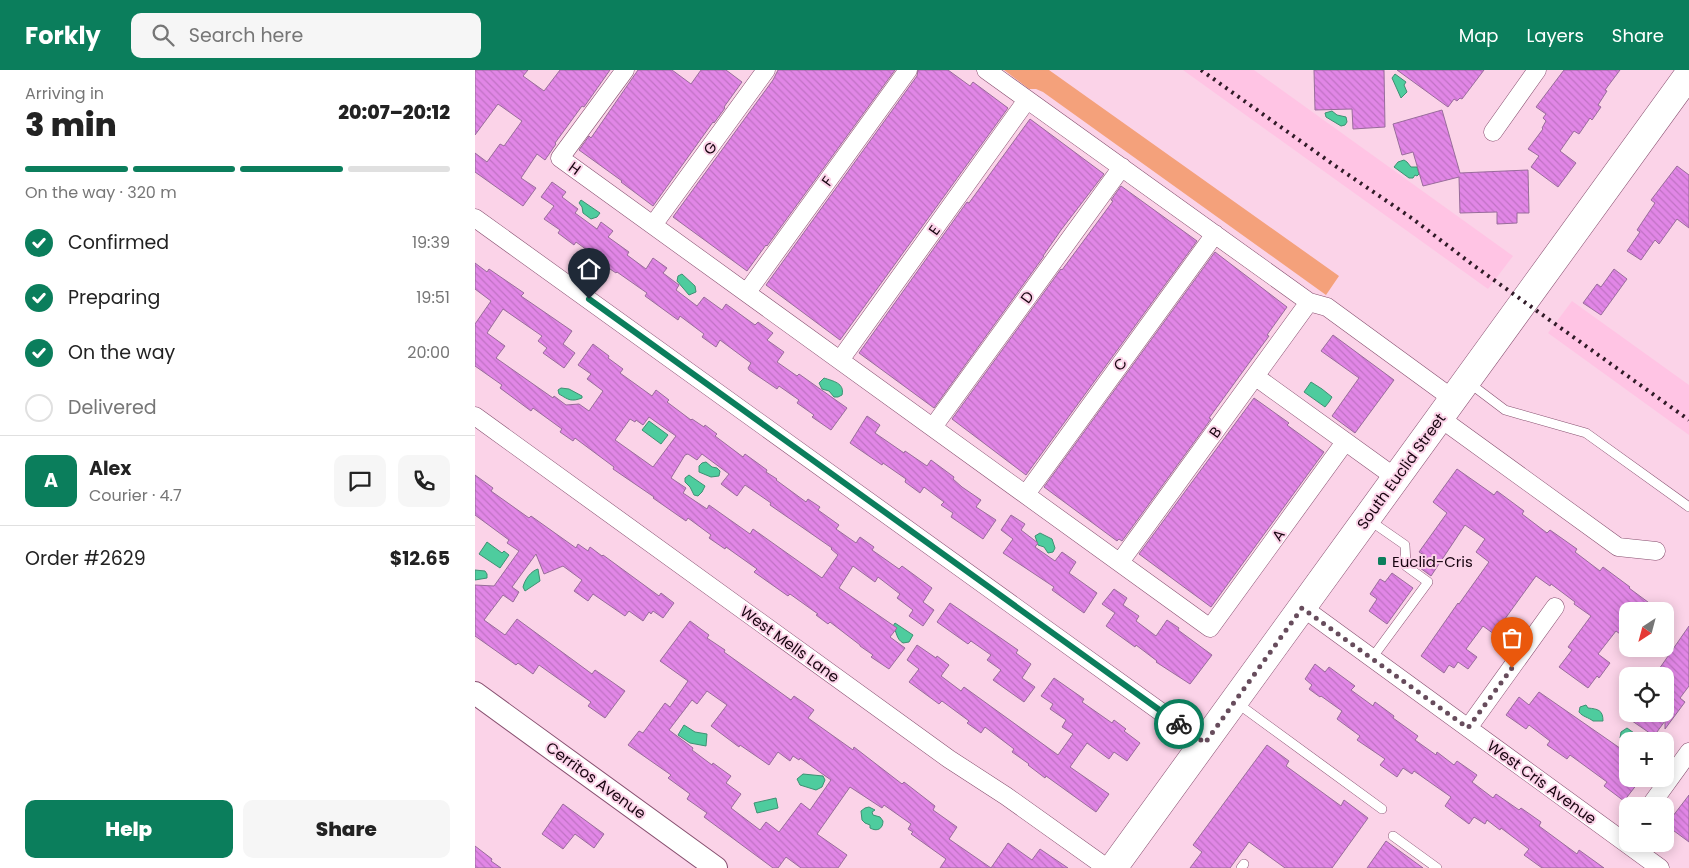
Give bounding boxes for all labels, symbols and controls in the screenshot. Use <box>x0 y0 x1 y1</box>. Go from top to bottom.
search box <box>131 13 481 58</box>
text: Forkly <box>25 19 101 52</box>
icon: search <box>149 21 177 49</box>
text: Search here <box>189 22 303 49</box>
text: Map <box>1459 23 1499 48</box>
text: Layers <box>1527 23 1584 48</box>
text: Share <box>1612 23 1664 48</box>
text: Arriving in <box>25 82 104 105</box>
text: 20:07–20:12 <box>338 99 450 126</box>
text: 3 min <box>25 102 117 147</box>
street label: G <box>698 137 722 159</box>
street label: H <box>565 156 585 180</box>
street label: F <box>816 171 838 190</box>
text: On the way · 320 m <box>25 181 177 204</box>
street label: E <box>923 221 945 239</box>
icon: check <box>25 229 53 257</box>
text: Confirmed <box>68 229 169 256</box>
text: 19:39 <box>412 231 450 254</box>
pin <box>568 248 610 299</box>
icon: home <box>575 255 603 283</box>
icon: check <box>25 284 53 312</box>
text: Preparing <box>68 284 160 311</box>
text: 19:51 <box>416 286 450 309</box>
street label: D <box>1015 287 1039 307</box>
icon: check <box>25 339 53 367</box>
text: On the way <box>68 339 175 366</box>
text: 20:00 <box>407 341 450 364</box>
street label: C <box>1108 353 1132 375</box>
text: Delivered <box>68 394 157 421</box>
street label: South Euclid Street <box>1352 409 1450 533</box>
street label: B <box>1204 422 1226 442</box>
text: Alex <box>89 455 131 482</box>
button: chat <box>334 455 386 507</box>
button: phone <box>398 455 450 507</box>
text: A <box>44 467 58 494</box>
text: Courier · 4.7 <box>89 484 182 507</box>
street label: A <box>1267 525 1289 545</box>
text: Order #2629 <box>25 545 146 572</box>
text: $12.65 <box>390 545 450 572</box>
place label: Euclid-Cris <box>1392 551 1473 572</box>
marker: Euclid-Cris <box>1376 555 1388 567</box>
street label: West Mells Lane <box>736 601 844 687</box>
north arrow <box>1619 602 1674 658</box>
map controls <box>1619 602 1674 852</box>
pin <box>1491 617 1533 668</box>
icon: bag <box>1498 624 1526 652</box>
button: locate <box>1619 667 1674 722</box>
courier <box>1154 699 1204 749</box>
icon: bike <box>1165 710 1193 738</box>
button: + <box>1619 732 1674 787</box>
street label: West Cris Avenue <box>1483 735 1601 829</box>
street label: Cerritos Avenue <box>542 737 650 823</box>
button: − <box>1619 797 1674 852</box>
button: Help <box>25 800 233 858</box>
button: Share <box>243 800 450 858</box>

